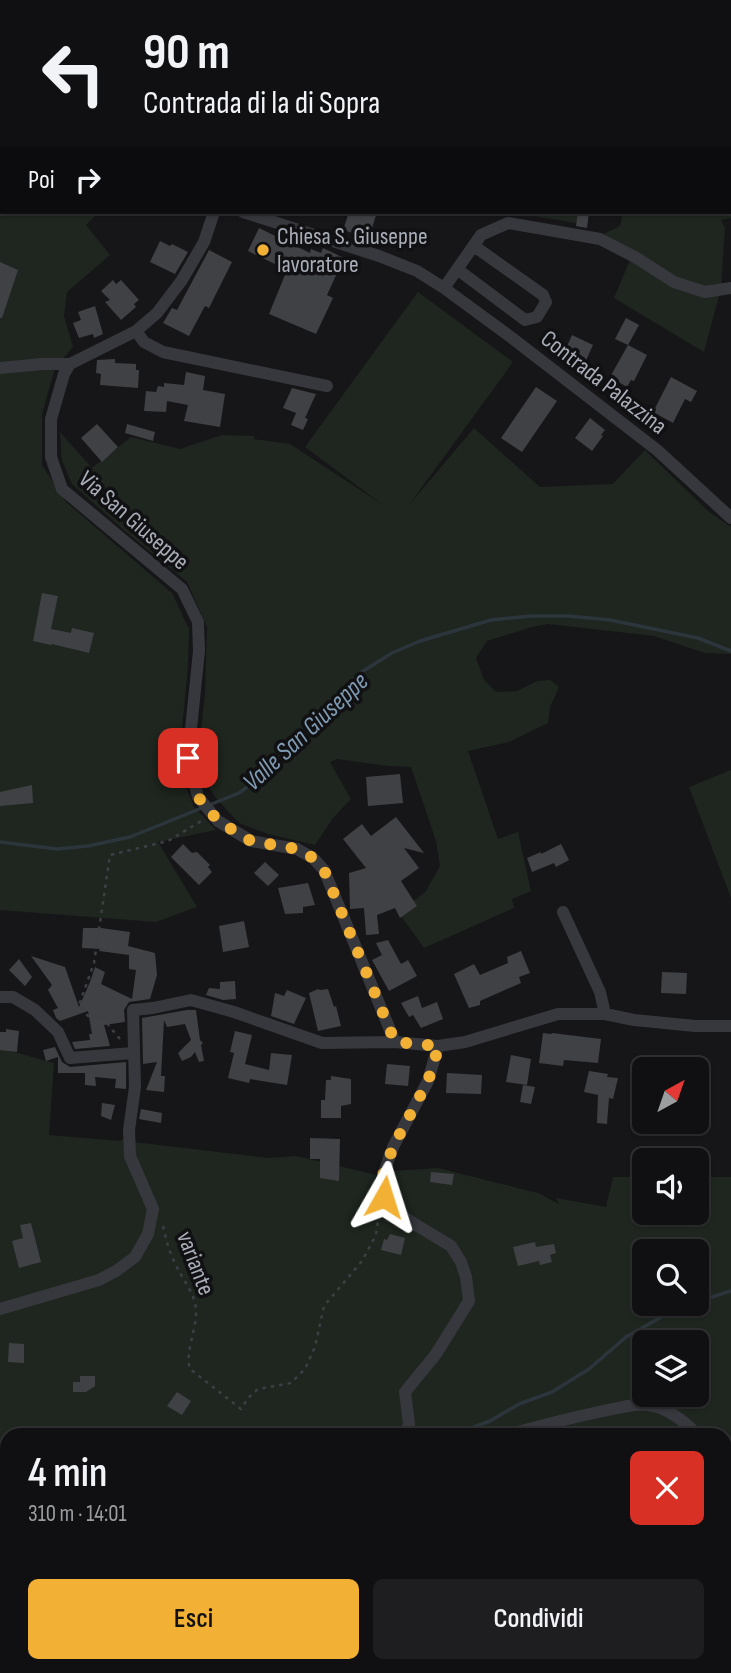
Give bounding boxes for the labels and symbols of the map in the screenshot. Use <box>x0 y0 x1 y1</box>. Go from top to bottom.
place label: Chiesa S. Giuseppe lavoratore <box>277 222 428 279</box>
marker: Chiesa S. Giuseppe lavoratore <box>255 242 271 258</box>
street label: Contrada Palazzina <box>535 324 672 441</box>
street label: Via San Giuseppe <box>73 465 195 576</box>
water label: Valle San Giuseppe <box>237 666 375 798</box>
pin <box>158 728 218 788</box>
north arrow <box>632 1057 709 1134</box>
position arrow <box>347 1160 421 1234</box>
street label: variante <box>170 1227 221 1299</box>

